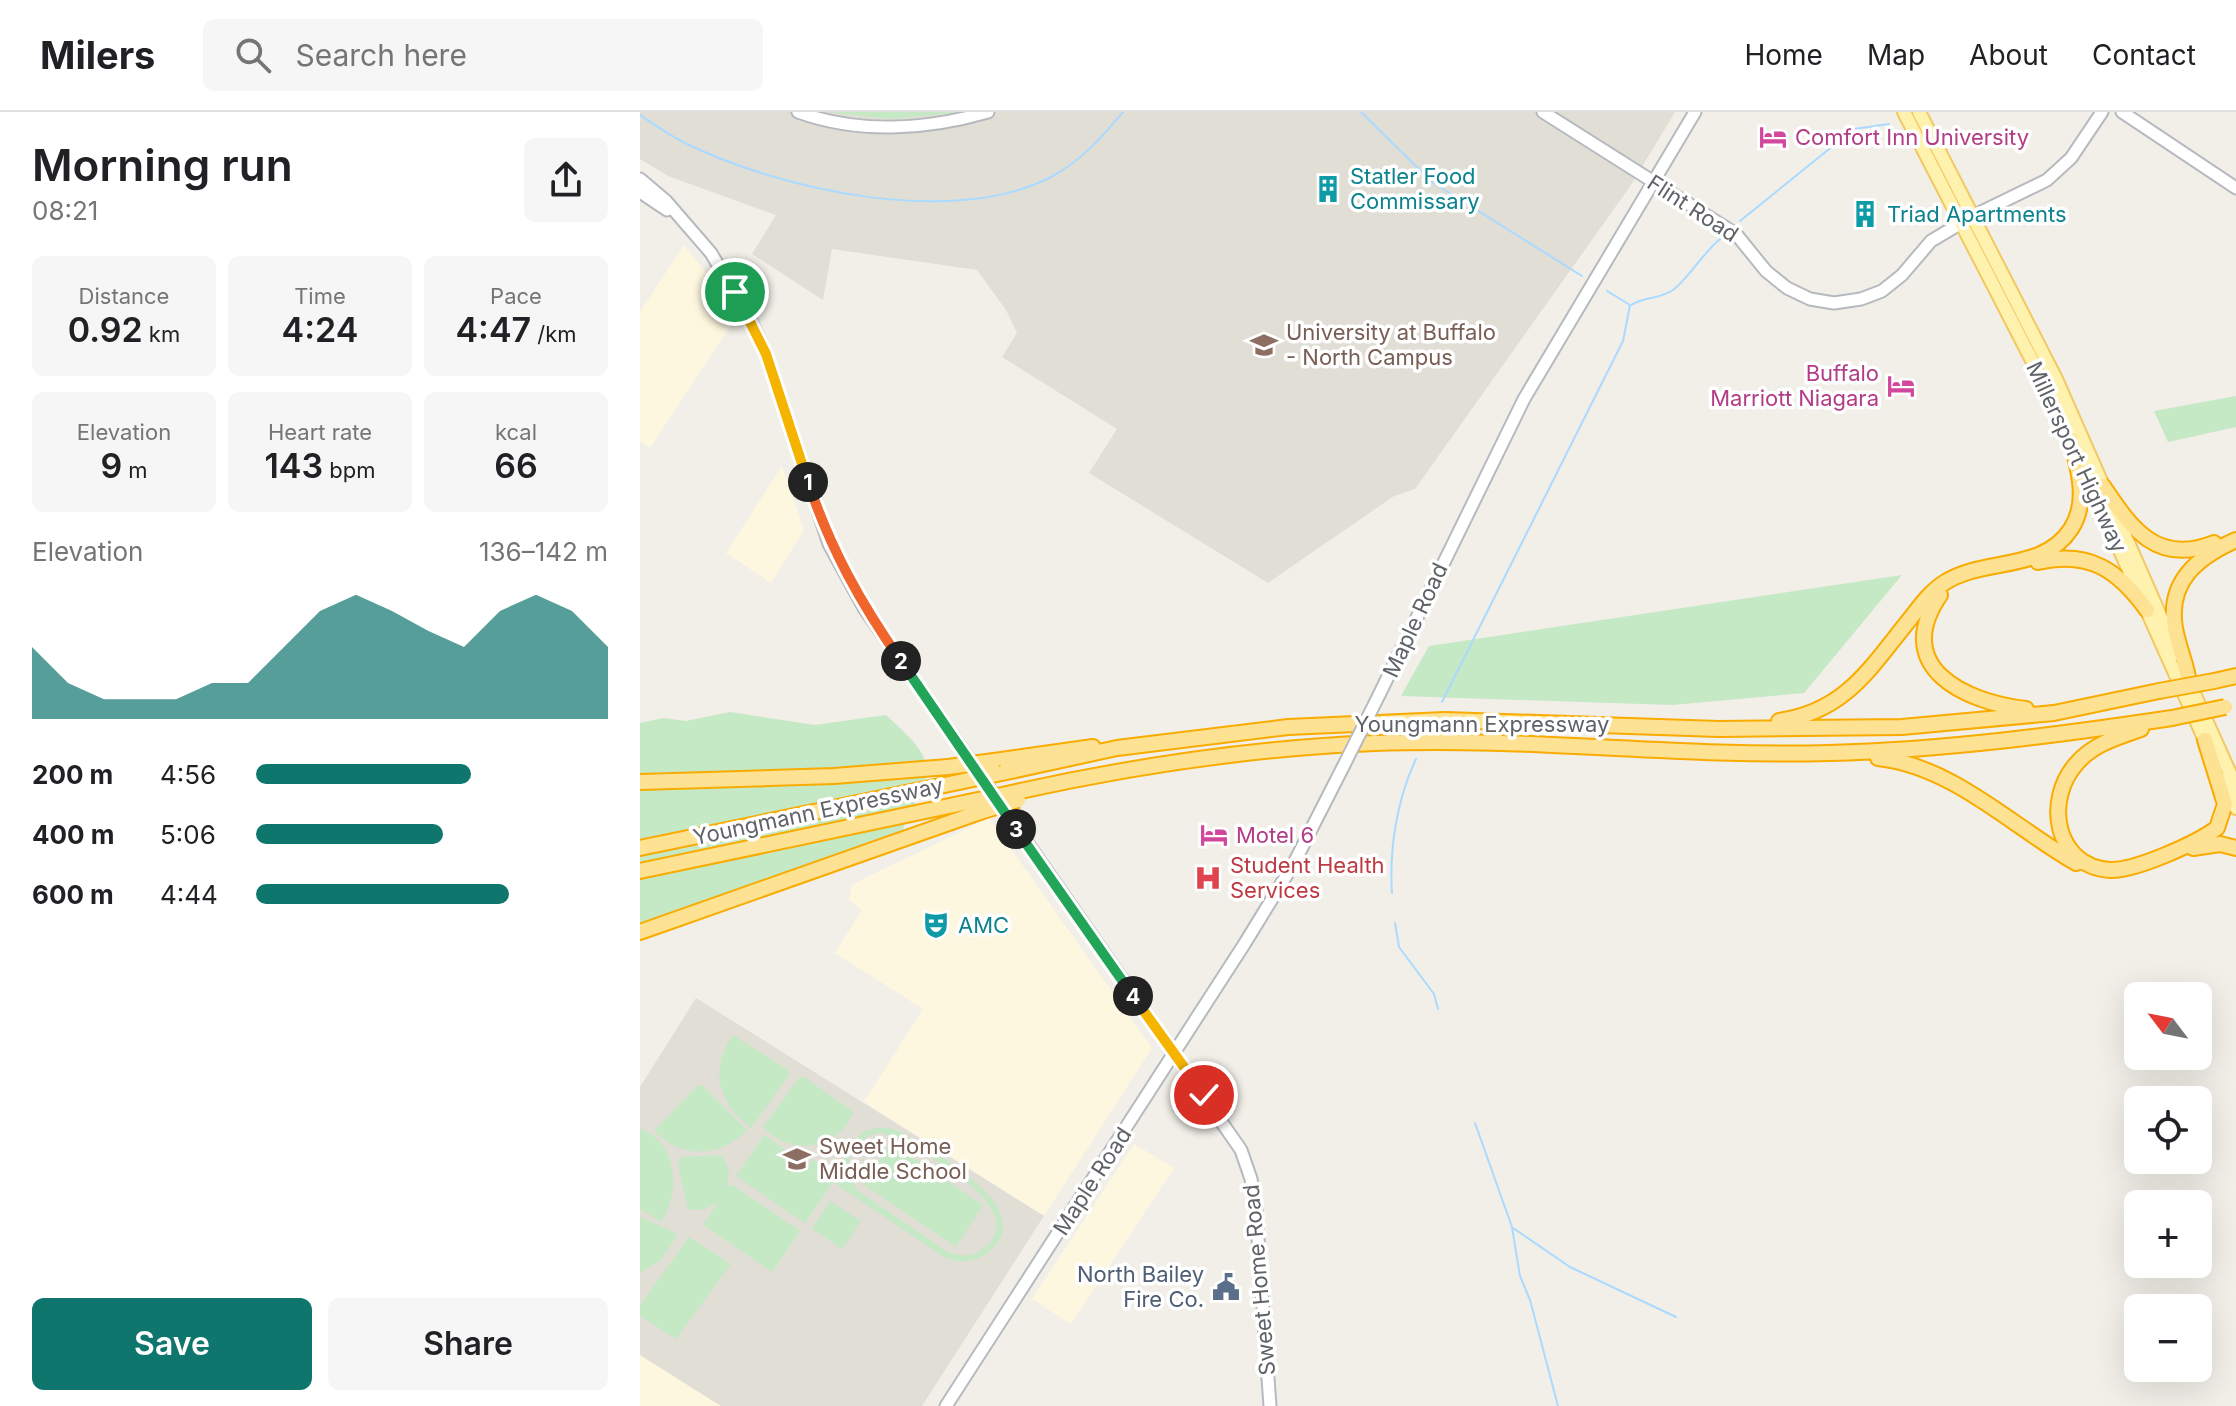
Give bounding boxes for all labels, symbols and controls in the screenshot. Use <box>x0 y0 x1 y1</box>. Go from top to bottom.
search box <box>203 19 763 91</box>
text: Milers <box>40 32 155 78</box>
icon: search <box>231 33 275 77</box>
text: Search here <box>295 37 467 73</box>
text: Home <box>1744 38 1823 72</box>
text: Map <box>1867 38 1925 72</box>
text: About <box>1969 38 2048 72</box>
text: Contact <box>2092 38 2196 72</box>
hotel icon: Comfort Inn University <box>1758 122 1788 152</box>
place label: Comfort Inn University <box>1795 124 2029 150</box>
text: Morning run <box>32 138 293 192</box>
button: share <box>524 138 608 222</box>
place label: Statler Food Commissary <box>1350 163 1480 214</box>
street label: Flint Road <box>1643 169 1743 247</box>
building icon: Statler Food Commissary <box>1313 174 1343 204</box>
text: 08:21 <box>32 195 98 226</box>
building icon: Triad Apartments <box>1850 199 1880 229</box>
place label: Triad Apartments <box>1887 201 2067 227</box>
pin <box>701 258 769 326</box>
icon: arrive <box>713 270 757 314</box>
text: Distance <box>79 283 169 309</box>
text: Time <box>294 283 346 309</box>
text: Pace <box>490 283 542 309</box>
text: 0.92 <box>68 309 143 350</box>
text: 4:24 <box>282 309 358 350</box>
text: 4:47 <box>455 309 531 350</box>
place label: University at Buffalo - North Campus <box>1286 319 1496 370</box>
text: km <box>143 321 180 347</box>
text: /km <box>531 321 577 347</box>
school or university icon: University at Buffalo - North Campus <box>1249 330 1279 360</box>
street label: Millersport Highway <box>2021 357 2133 557</box>
place label: Buffalo Marriott Niagara <box>1710 360 1879 411</box>
hotel icon: Buffalo Marriott Niagara <box>1886 371 1916 401</box>
text: Elevation <box>77 419 171 445</box>
text: Heart rate <box>268 419 372 445</box>
text: kcal <box>495 419 537 445</box>
text: 9 <box>100 445 122 486</box>
text: 143 <box>264 445 323 486</box>
text: 66 <box>494 445 538 486</box>
text: m <box>122 457 148 483</box>
text: bpm <box>323 457 376 483</box>
pin: 1 <box>788 462 828 502</box>
text: 1 <box>803 469 813 495</box>
text: Elevation <box>32 536 143 567</box>
text: 136–142 m <box>479 536 608 567</box>
street label: Maple Road <box>1377 559 1453 681</box>
pin: 2 <box>881 641 921 681</box>
text: 2 <box>894 648 908 674</box>
street label: Youngmann Expressway <box>1355 711 1609 737</box>
text: 200 m <box>32 759 113 790</box>
text: 4:56 <box>160 759 216 790</box>
street label: Youngmann Expressway <box>691 772 945 850</box>
pin: 3 <box>996 809 1036 849</box>
text: 3 <box>1009 816 1023 842</box>
text: 400 m <box>32 819 115 850</box>
text: 5:06 <box>160 819 216 850</box>
hotel icon: Motel 6 <box>1199 820 1229 850</box>
place label: Motel 6 <box>1236 822 1314 848</box>
place label: Student Health Services <box>1230 852 1385 903</box>
hospital icon: Student Health Services <box>1193 863 1223 893</box>
text: 600 m <box>32 879 114 910</box>
text: 4:44 <box>160 879 218 910</box>
theatre icon: AMC <box>921 910 951 940</box>
place label: AMC <box>958 912 1009 938</box>
pin: 4 <box>1113 976 1153 1016</box>
north arrow <box>2124 982 2212 1070</box>
map controls <box>2124 982 2212 1382</box>
text: 4 <box>1126 983 1140 1009</box>
pin <box>1170 1061 1238 1129</box>
icon: check <box>1182 1073 1226 1117</box>
button: locate <box>2124 1086 2212 1174</box>
street label: Maple Road <box>1048 1122 1136 1240</box>
place label: Sweet Home Middle School <box>819 1133 967 1184</box>
school or university icon: Sweet Home Middle School <box>782 1144 812 1174</box>
street label: Sweet Home Road <box>1238 1183 1280 1377</box>
button: + <box>2124 1190 2212 1278</box>
place label: North Bailey Fire Co. <box>1077 1261 1204 1312</box>
public building icon: North Bailey Fire Co. <box>1211 1272 1241 1302</box>
button: − <box>2124 1294 2212 1382</box>
button: Save <box>32 1298 312 1390</box>
button: Share <box>328 1298 608 1390</box>

